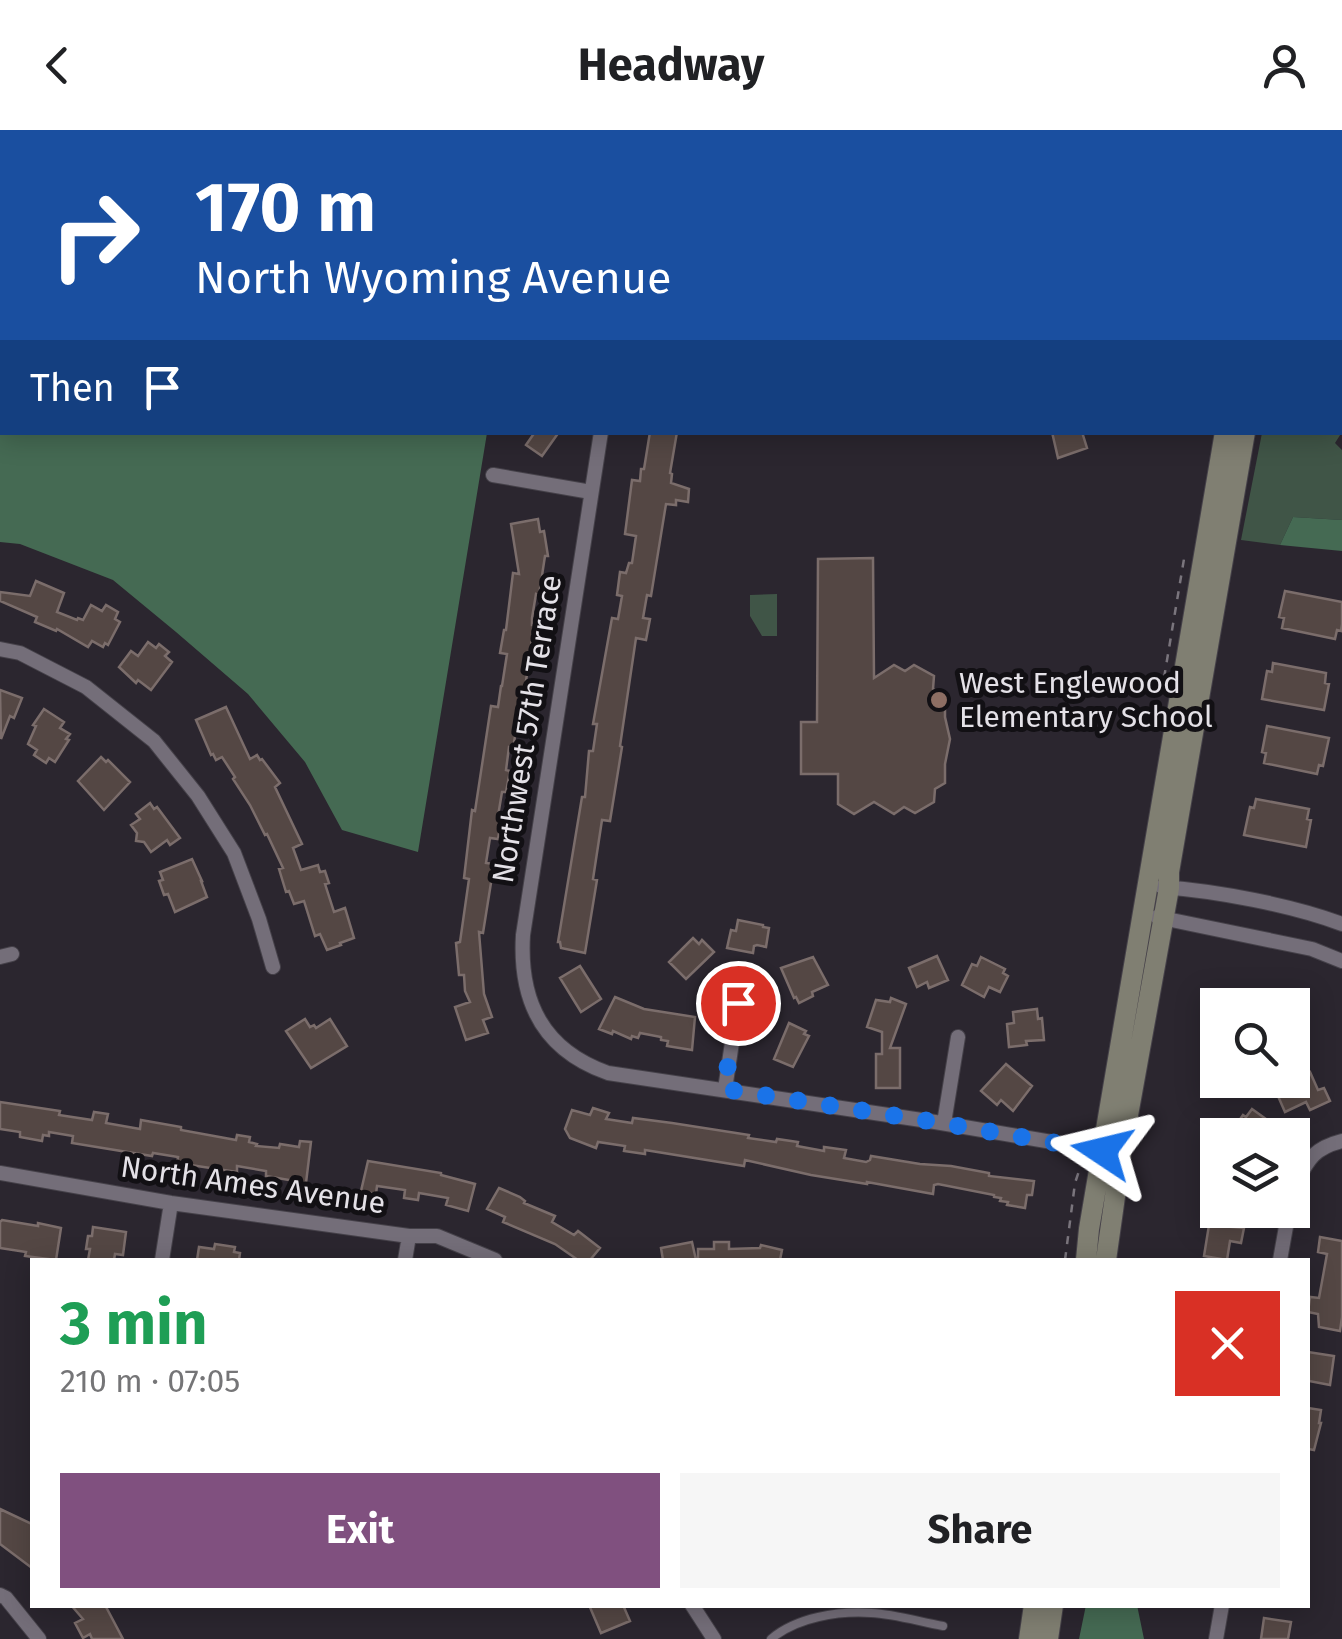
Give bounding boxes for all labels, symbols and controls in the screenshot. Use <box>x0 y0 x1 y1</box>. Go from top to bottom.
icon: back <box>30 38 85 93</box>
text: Headway <box>578 38 764 92</box>
icon: person <box>1257 38 1312 93</box>
text: 170 m <box>195 166 376 250</box>
icon: right <box>30 170 160 300</box>
text: North Wyoming Avenue <box>195 251 672 305</box>
icon: arrive <box>135 360 190 415</box>
text: Then <box>30 365 115 411</box>
street label: Northwest 57th Terrace <box>485 572 569 886</box>
place label: West Englewood Elementary School <box>959 665 1213 735</box>
marker: West Englewood Elementary School <box>928 689 950 711</box>
pin <box>696 961 781 1046</box>
icon: arrive <box>711 976 766 1031</box>
map controls <box>1200 988 1310 1228</box>
button: search <box>1200 988 1310 1098</box>
position arrow <box>1050 1099 1154 1203</box>
button: layers <box>1200 1118 1310 1228</box>
street label: North Ames Avenue <box>118 1149 388 1221</box>
text: 3 min <box>60 1288 208 1360</box>
button: close <box>1175 1291 1280 1396</box>
text: 210 m · 07:05 <box>60 1362 240 1400</box>
button: Exit <box>60 1473 660 1588</box>
button: Share <box>680 1473 1280 1588</box>

